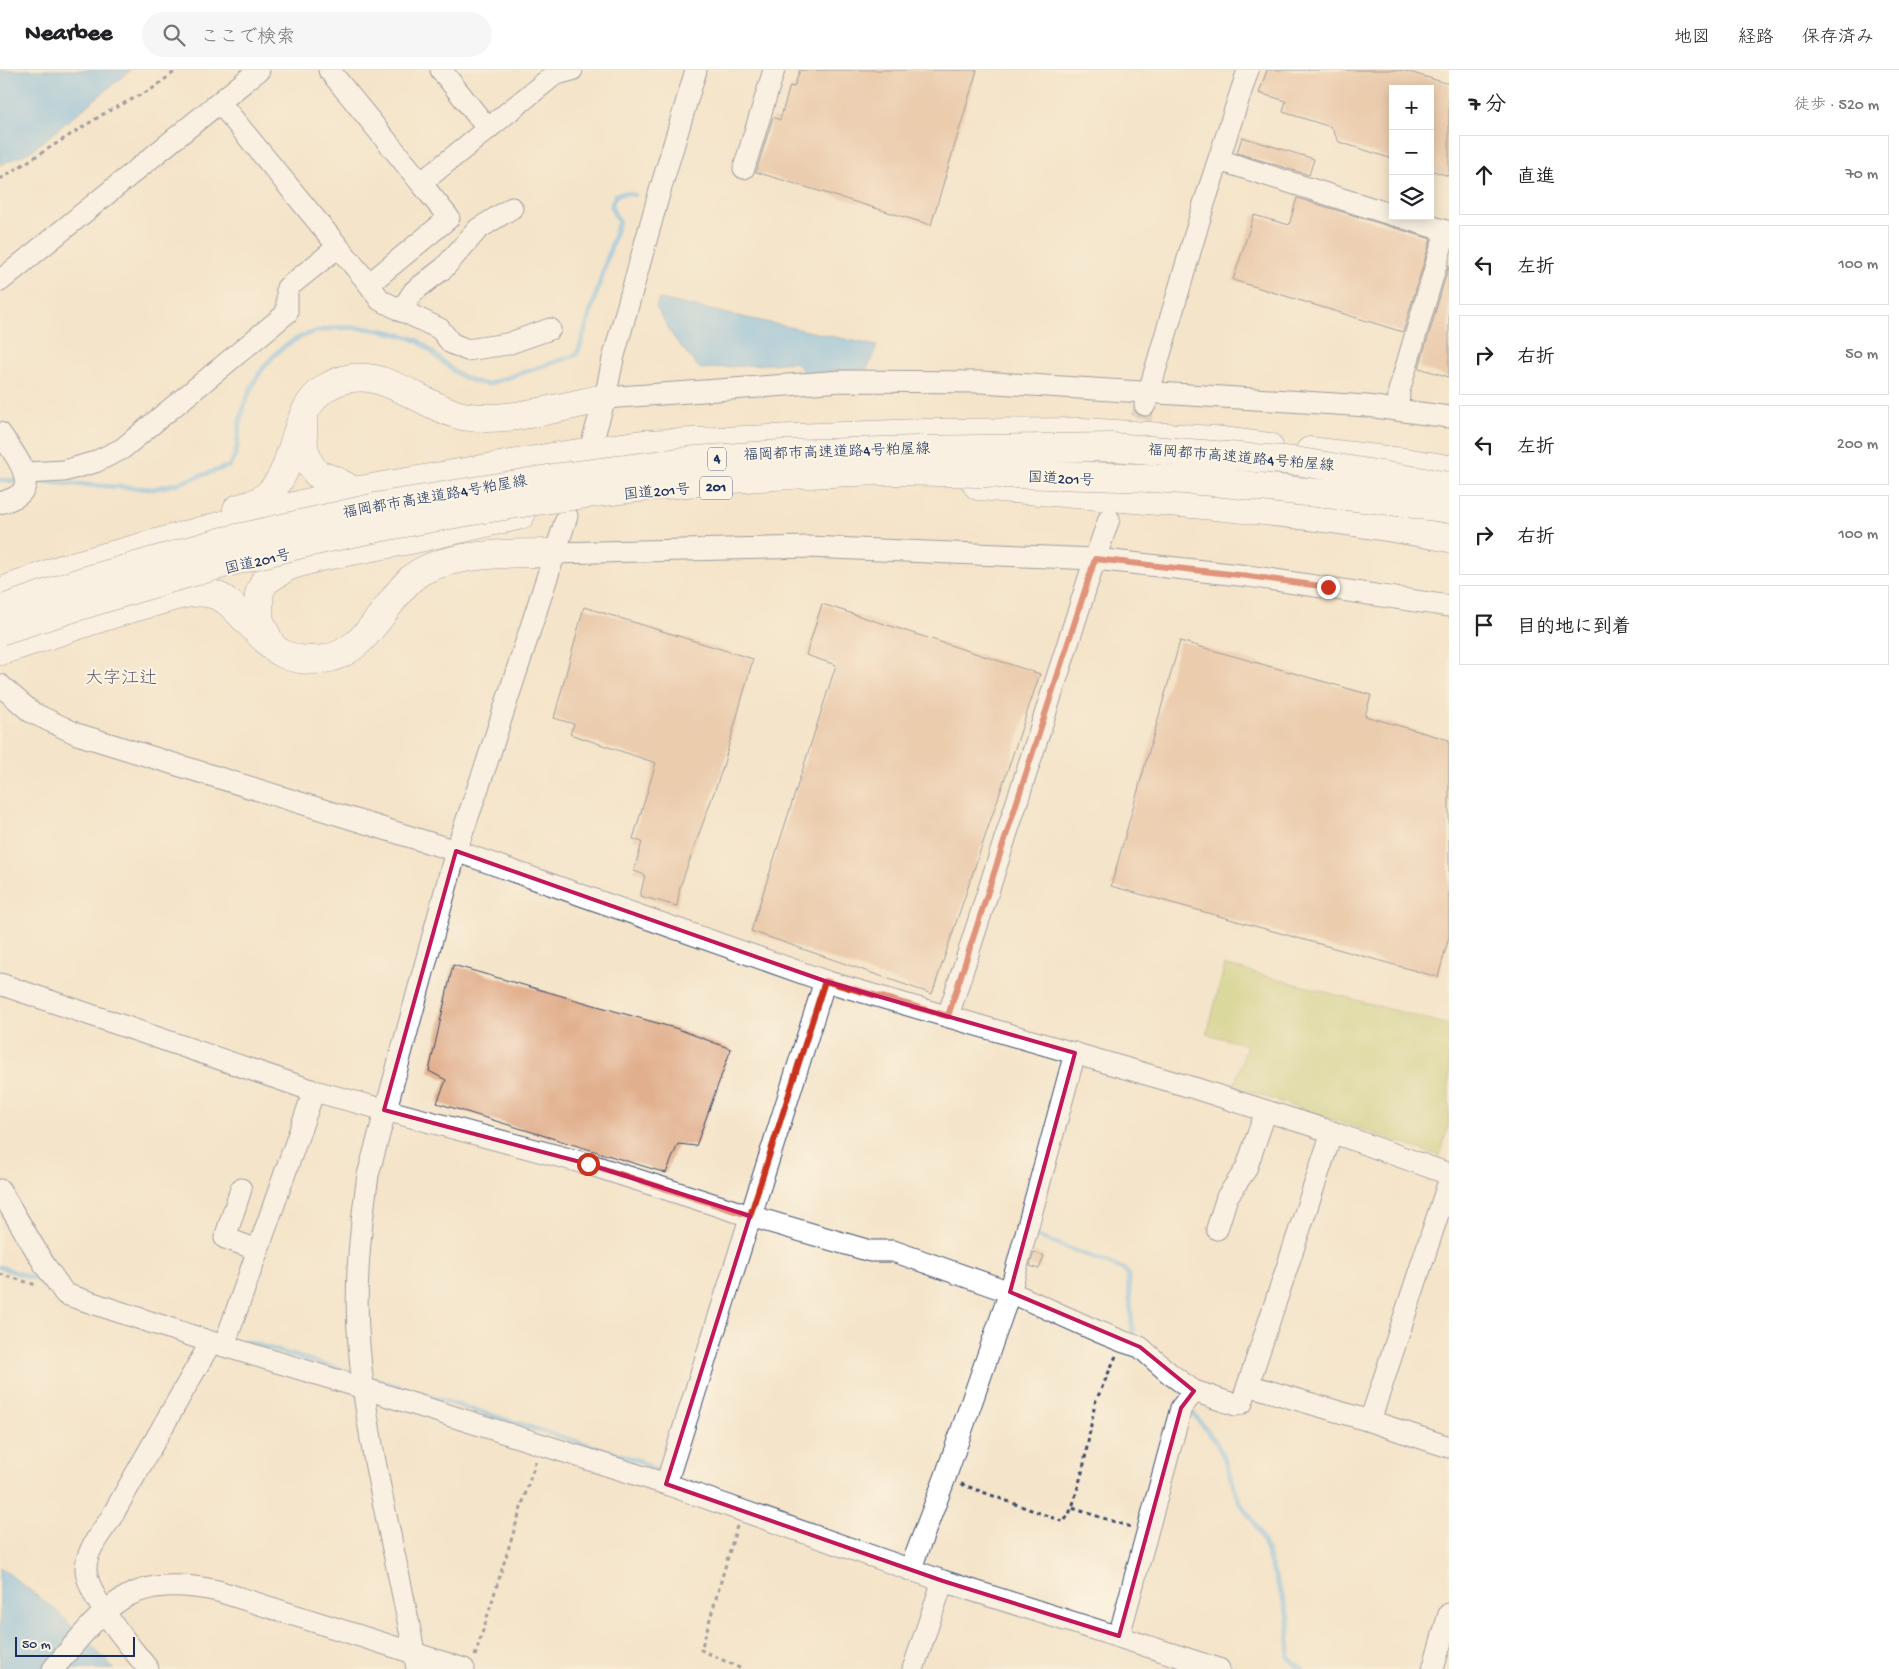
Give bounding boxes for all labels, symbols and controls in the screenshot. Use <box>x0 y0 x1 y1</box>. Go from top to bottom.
search box <box>142 12 492 57</box>
text: Nearbee <box>25 20 112 49</box>
icon: search <box>160 21 188 49</box>
text: ここで検索 <box>200 27 295 50</box>
text: 地図 <box>1674 28 1710 49</box>
text: 経路 <box>1738 28 1774 49</box>
text: 保存済み <box>1802 28 1874 49</box>
map controls <box>1389 85 1434 220</box>
button: + <box>1389 85 1434 130</box>
text: 7 分 <box>1469 94 1506 119</box>
text: 徒歩 · 520 m <box>1794 97 1879 116</box>
button: − <box>1389 130 1434 175</box>
icon: ahead <box>1470 161 1498 189</box>
text: 70 m <box>1845 166 1878 185</box>
text: 直進 <box>1517 167 1555 190</box>
button: layers <box>1389 175 1434 220</box>
icon: left <box>1470 251 1498 279</box>
text: 100 m <box>1838 256 1878 275</box>
text: 左折 <box>1517 257 1555 280</box>
icon: right <box>1470 341 1498 369</box>
text: 50 m <box>1845 346 1878 365</box>
text: 右折 <box>1517 347 1555 370</box>
icon: left <box>1470 431 1498 459</box>
text: 200 m <box>1837 436 1878 455</box>
text: 左折 <box>1517 437 1555 460</box>
street label: 福岡都市高速道路4号粕屋線 <box>743 440 931 465</box>
street label: 福岡都市高速道路4号粕屋線 <box>1147 441 1335 476</box>
road number: 4 <box>708 448 726 470</box>
street label: 国道201号 <box>1027 469 1095 491</box>
street label: 福岡都市高速道路4号粕屋線 <box>341 472 529 523</box>
road number: 201 <box>700 476 732 499</box>
street label: 国道201号 <box>623 481 691 505</box>
icon: right <box>1470 521 1498 549</box>
text: 100 m <box>1838 526 1878 545</box>
text: 右折 <box>1517 527 1555 550</box>
street label: 国道201号 <box>223 547 293 579</box>
route end <box>1317 576 1340 599</box>
icon: arrive <box>1470 611 1498 639</box>
text: 目的地に到着 <box>1517 617 1631 640</box>
district label: 大字江辻 <box>85 668 157 690</box>
route start <box>577 1153 600 1176</box>
scale bar <box>15 1634 135 1657</box>
text: 50 m <box>22 1637 51 1654</box>

